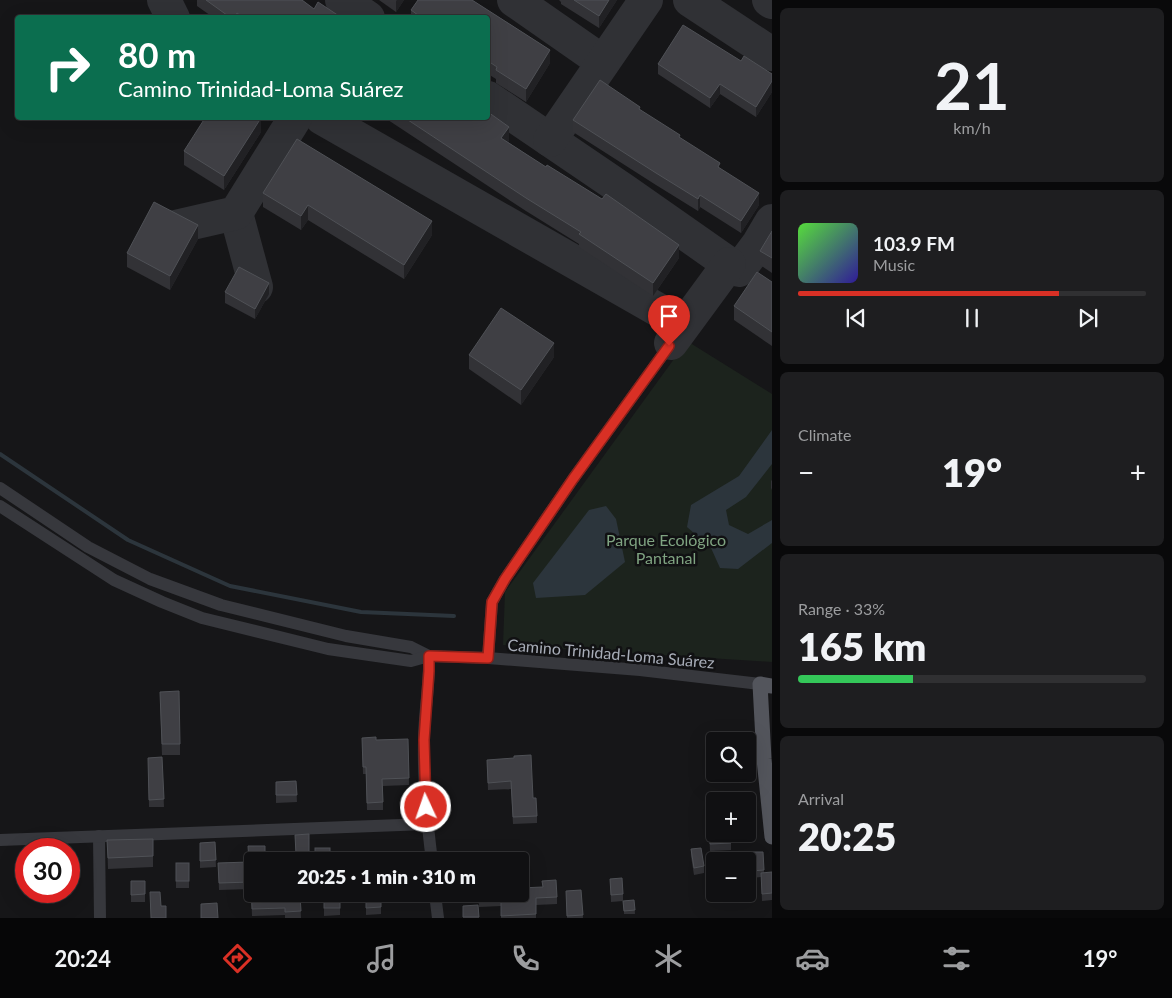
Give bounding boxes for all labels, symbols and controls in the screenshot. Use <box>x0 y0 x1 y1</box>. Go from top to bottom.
text: 80 m <box>118 33 196 75</box>
icon: right <box>35 35 100 100</box>
text: 21 <box>934 46 1010 124</box>
text: Camino Trinidad-Loma Suárez <box>118 75 404 102</box>
text: km/h <box>953 118 991 137</box>
text: 103.9 FM <box>873 232 955 255</box>
text: Music <box>873 255 915 274</box>
pin <box>648 295 690 346</box>
icon: arrive <box>655 302 683 330</box>
icon: previous <box>842 304 870 332</box>
icon: pause <box>958 304 986 332</box>
icon: next <box>1074 304 1102 332</box>
text: Climate <box>798 425 851 444</box>
text: 19° <box>942 449 1002 495</box>
text: − <box>798 455 814 489</box>
text: + <box>1130 455 1146 489</box>
park label: Parque Ecológico Pantanal <box>606 530 726 567</box>
text: Range · 33% <box>798 599 885 618</box>
text: 165 km <box>798 623 926 669</box>
street label: Camino Trinidad-Loma Suárez <box>507 634 715 672</box>
map controls <box>706 732 756 902</box>
button: search <box>706 732 756 782</box>
position arrow <box>399 780 451 832</box>
text: Arrival <box>798 789 844 808</box>
button: + <box>706 792 756 842</box>
text: 20:25 <box>798 813 896 859</box>
speed limit sign: 30 <box>15 838 80 903</box>
button: − <box>706 852 756 902</box>
text: 20:25 · 1 min · 310 m <box>297 865 476 888</box>
icon: directions <box>220 941 255 976</box>
icon: music <box>364 941 399 976</box>
icon: phone <box>508 941 543 976</box>
icon: climate <box>651 941 686 976</box>
icon: car <box>795 941 830 976</box>
icon: filters <box>939 941 974 976</box>
text: 20:24 <box>54 945 111 972</box>
text: 19° <box>1083 945 1117 972</box>

